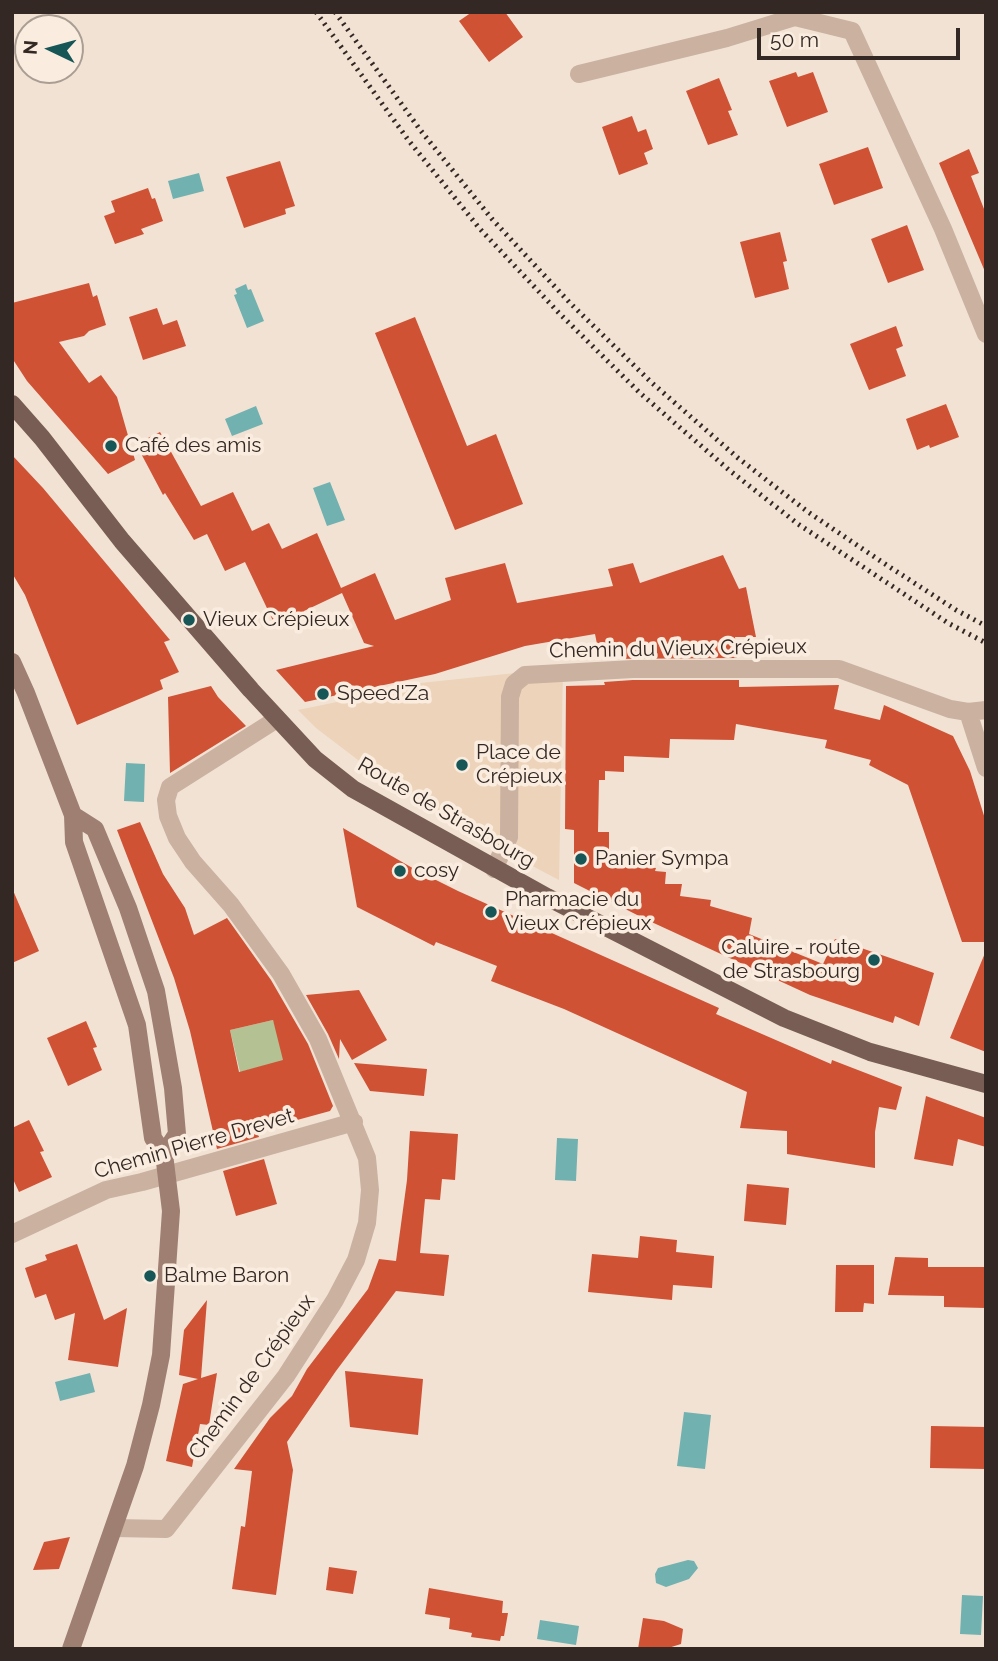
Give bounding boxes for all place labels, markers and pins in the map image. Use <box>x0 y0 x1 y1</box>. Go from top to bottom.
place label: Café des amis <box>125 433 261 459</box>
marker: Café des amis <box>103 438 119 454</box>
place label: Vieux Crépieux <box>203 607 349 633</box>
marker: Vieux Crépieux <box>181 612 197 628</box>
place label: Speed'Za <box>337 681 429 707</box>
marker: Speed'Za <box>315 686 331 702</box>
place label: Place de Crépieux <box>476 740 563 790</box>
marker: Place de Crépieux <box>454 757 470 773</box>
place label: Panier Sympa <box>595 846 729 872</box>
marker: Panier Sympa <box>573 851 589 867</box>
place label: cosy <box>414 858 459 884</box>
marker: cosy <box>392 863 408 879</box>
place label: Pharmacie du Vieux Crépieux <box>505 887 651 937</box>
marker: Pharmacie du Vieux Crépieux <box>483 904 499 920</box>
place label: Caluire - route de Strasbourg <box>721 935 860 985</box>
marker: Caluire - route de Strasbourg <box>866 952 882 968</box>
place label: Balme Baron <box>164 1263 289 1289</box>
marker: Balme Baron <box>142 1268 158 1284</box>

